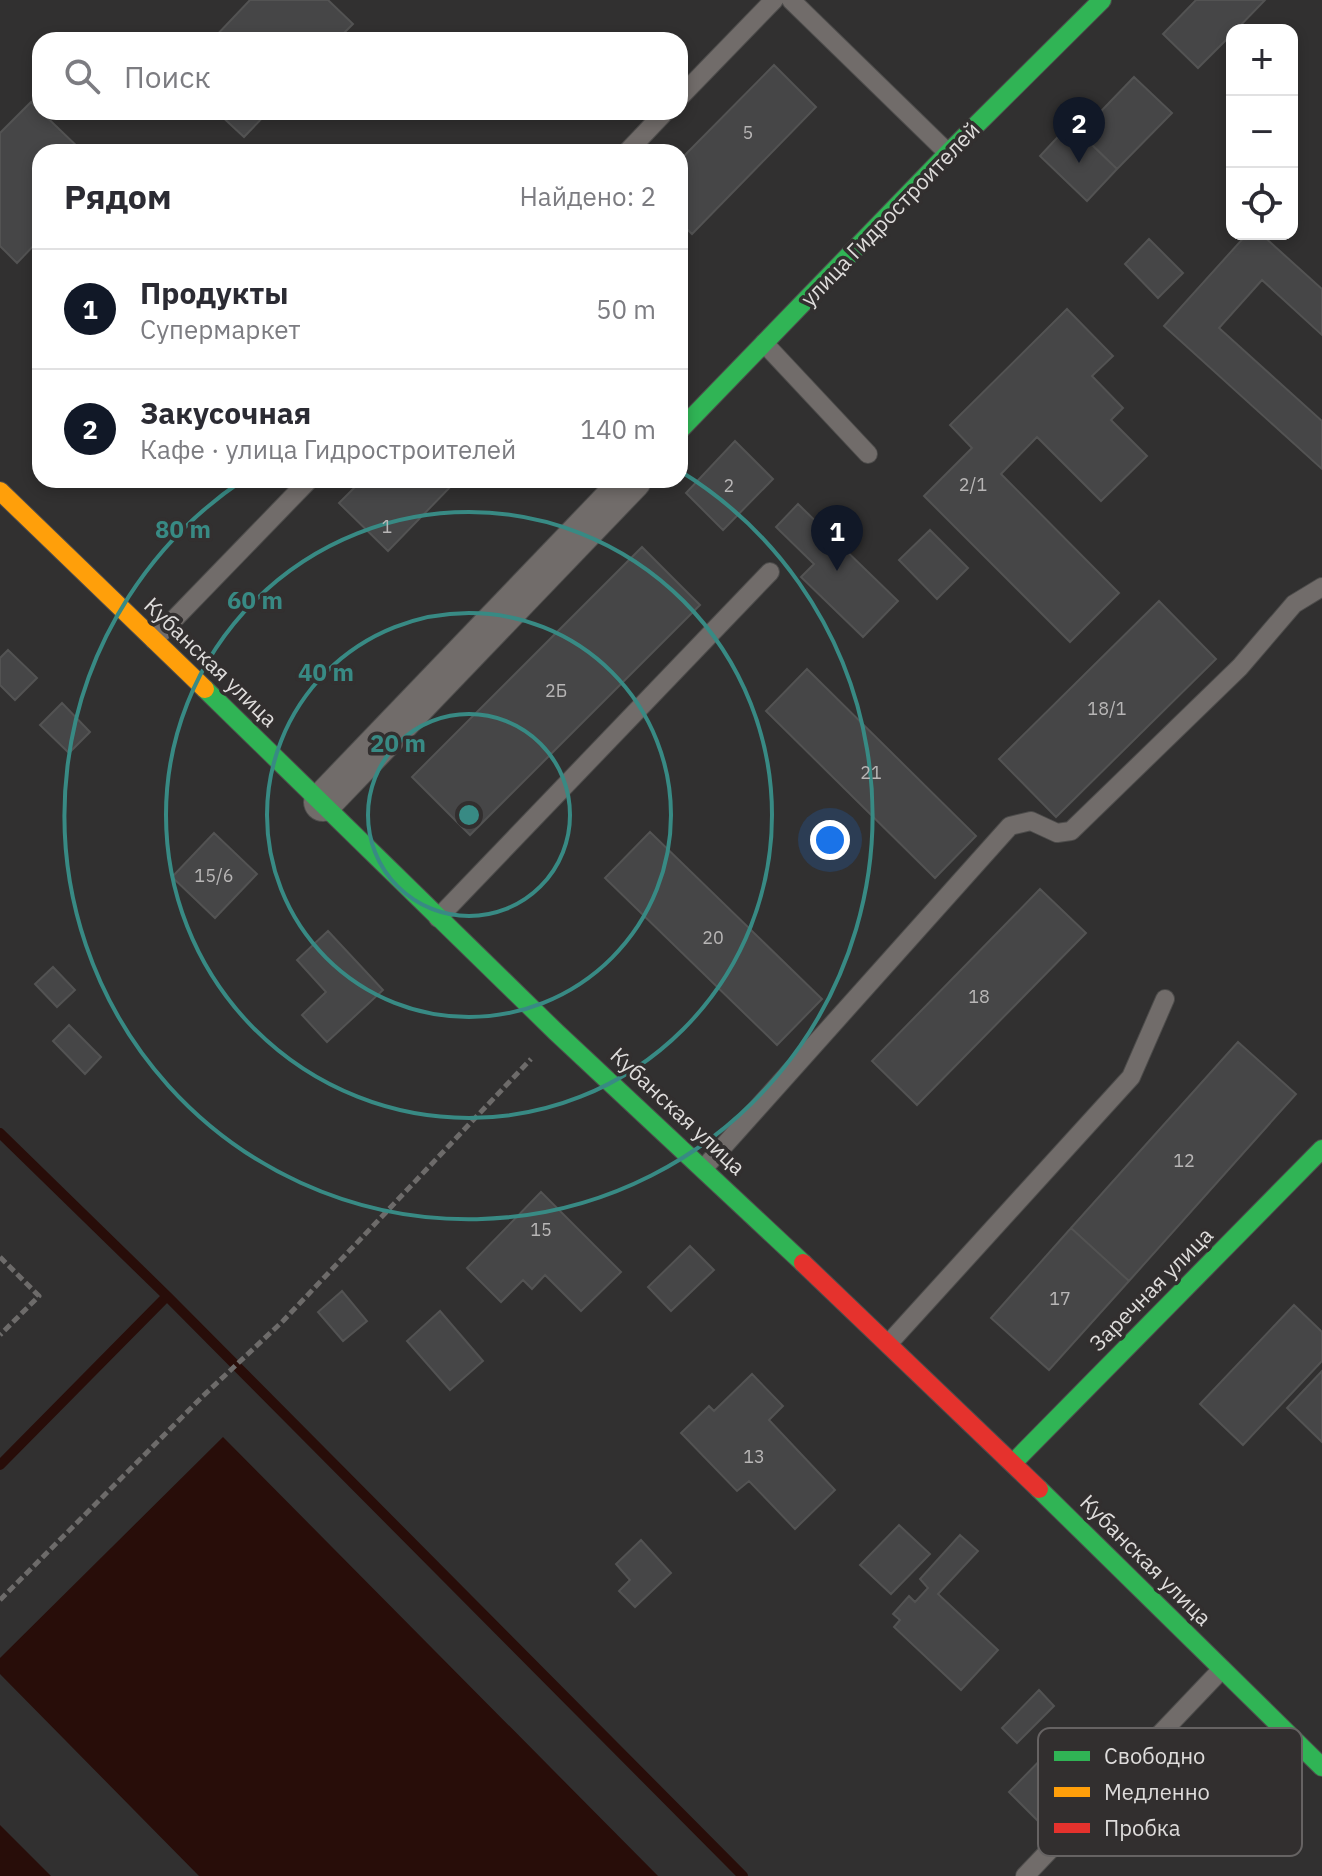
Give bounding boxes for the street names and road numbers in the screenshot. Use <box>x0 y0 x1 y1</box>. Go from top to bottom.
street label: улица Гидростроителей <box>794 115 986 312</box>
street label: Кубанская улица <box>138 591 284 733</box>
street label: Кубанская улица <box>605 1040 752 1181</box>
street label: Заречная улица <box>1082 1220 1219 1357</box>
street label: Кубанская улица <box>1074 1488 1219 1632</box>

